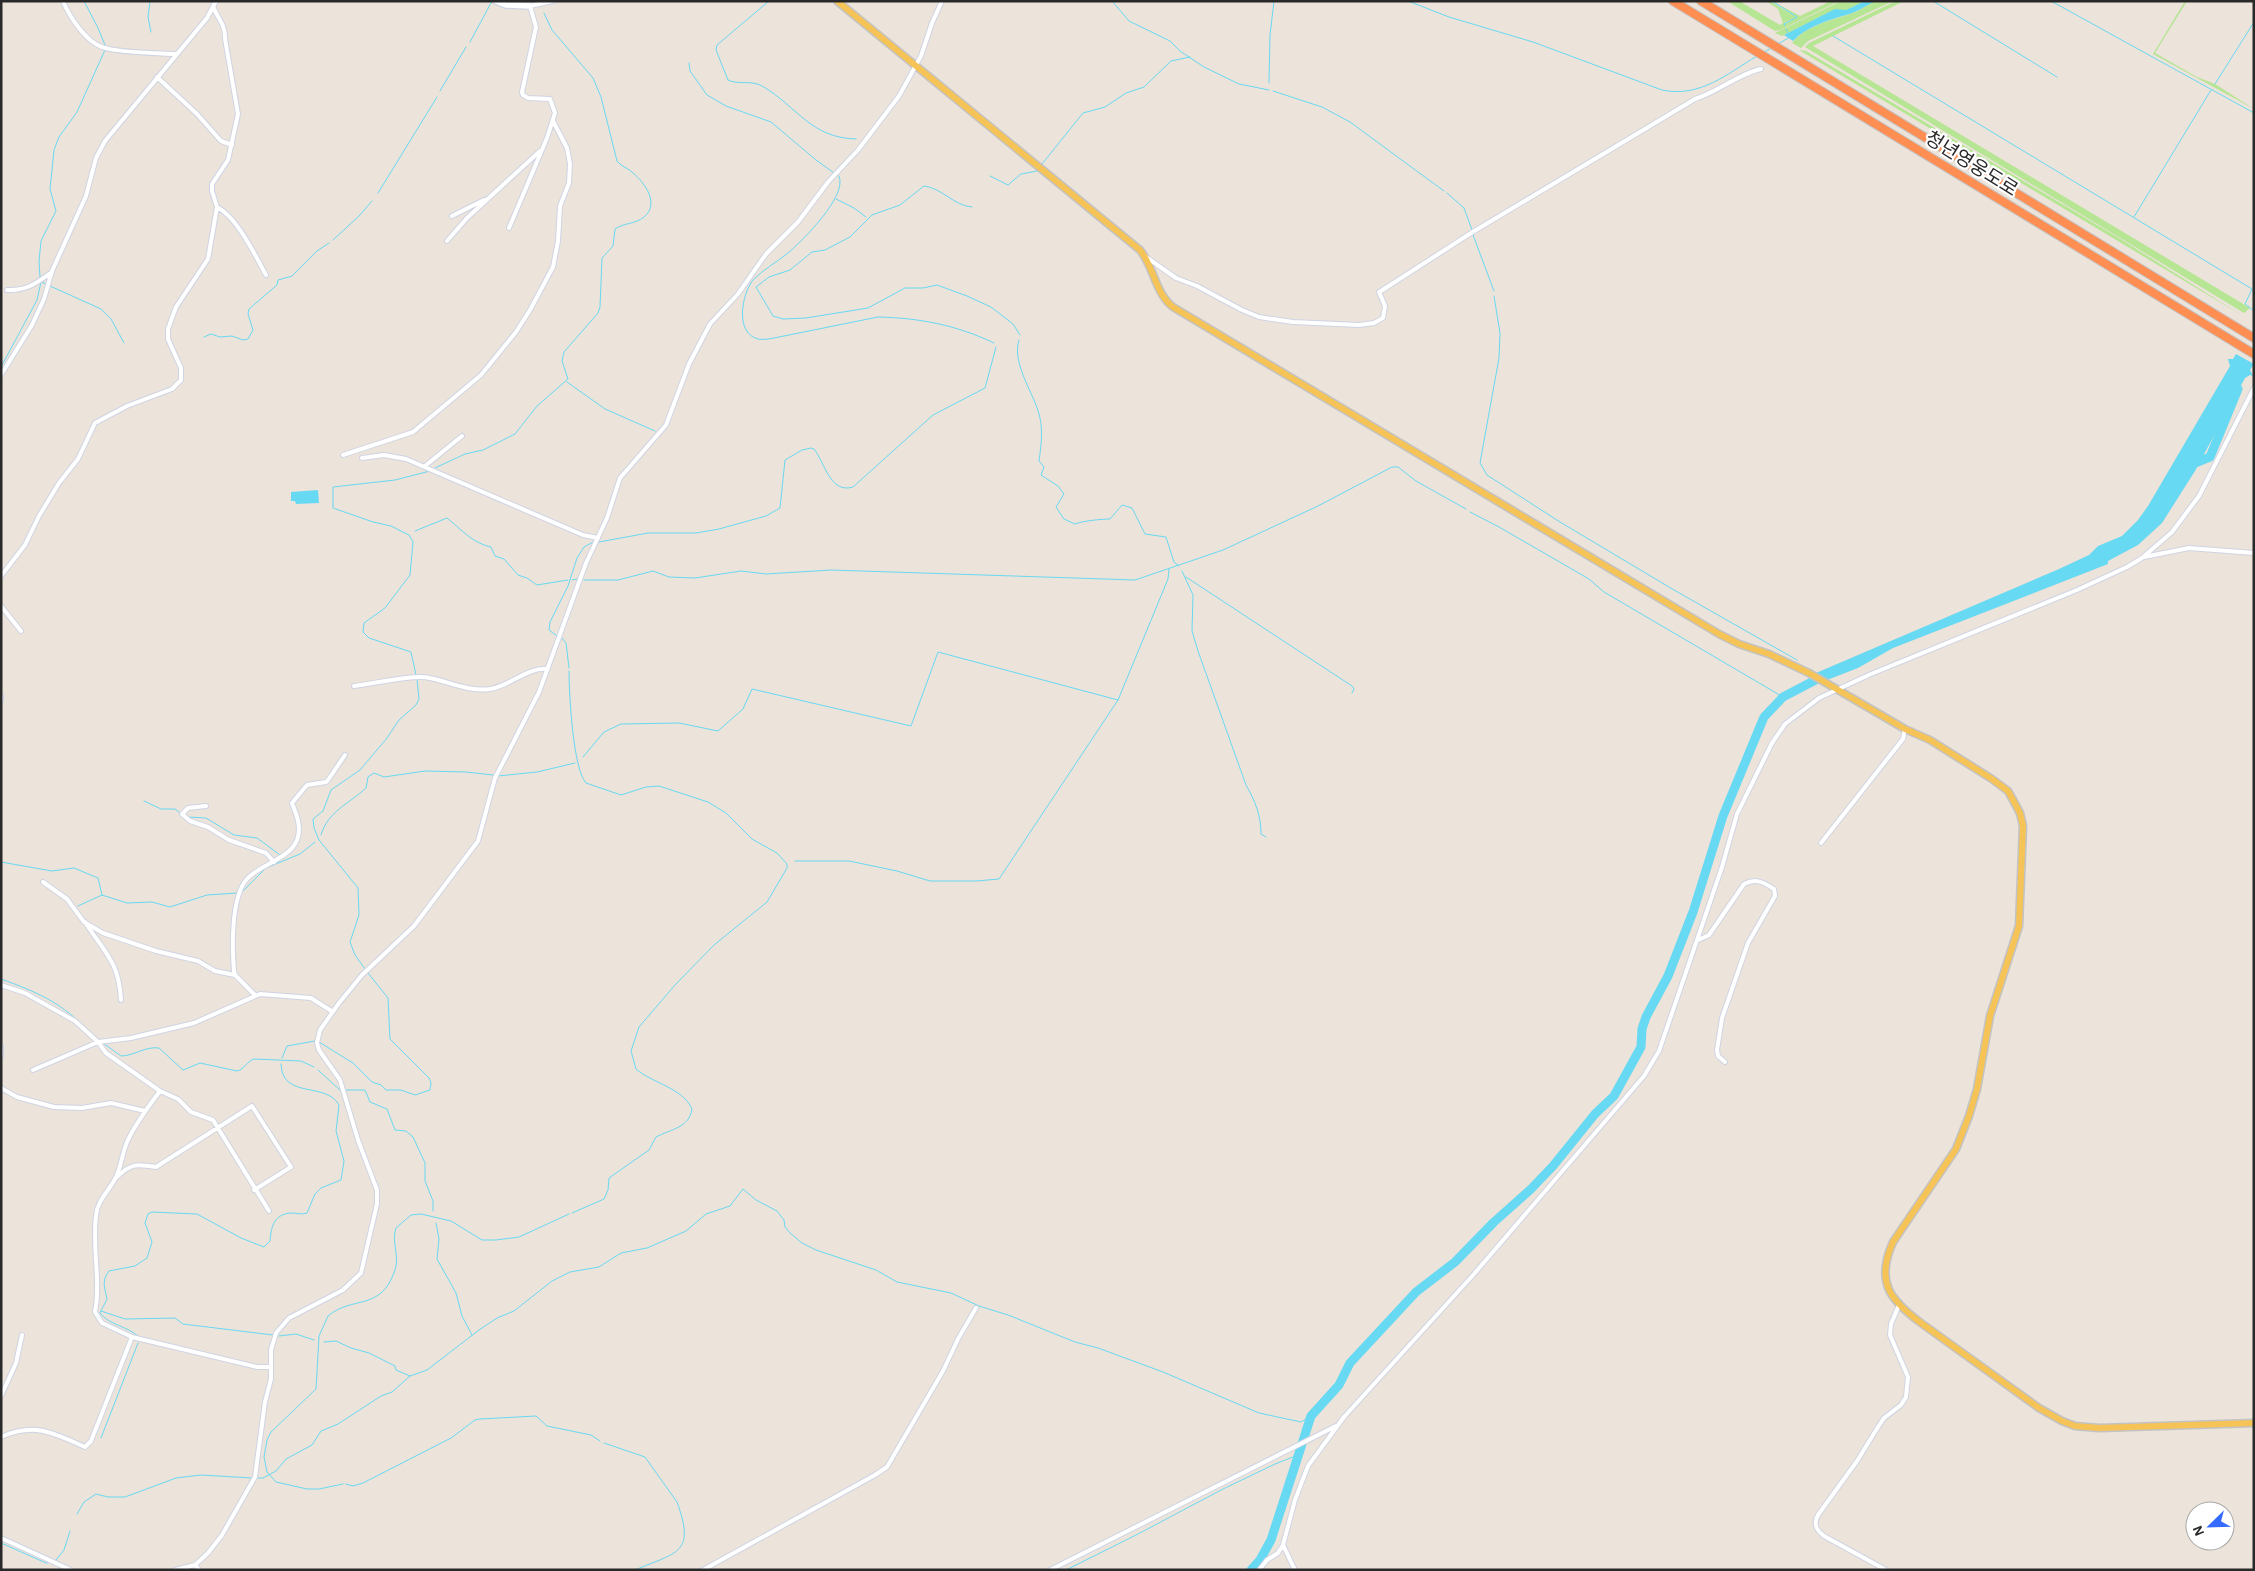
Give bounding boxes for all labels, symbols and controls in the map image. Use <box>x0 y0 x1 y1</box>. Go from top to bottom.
street label: 청년영웅도로 <box>1922 128 2021 200</box>
north arrow <box>2185 1501 2235 1551</box>
text: N <box>2191 1523 2207 1538</box>

